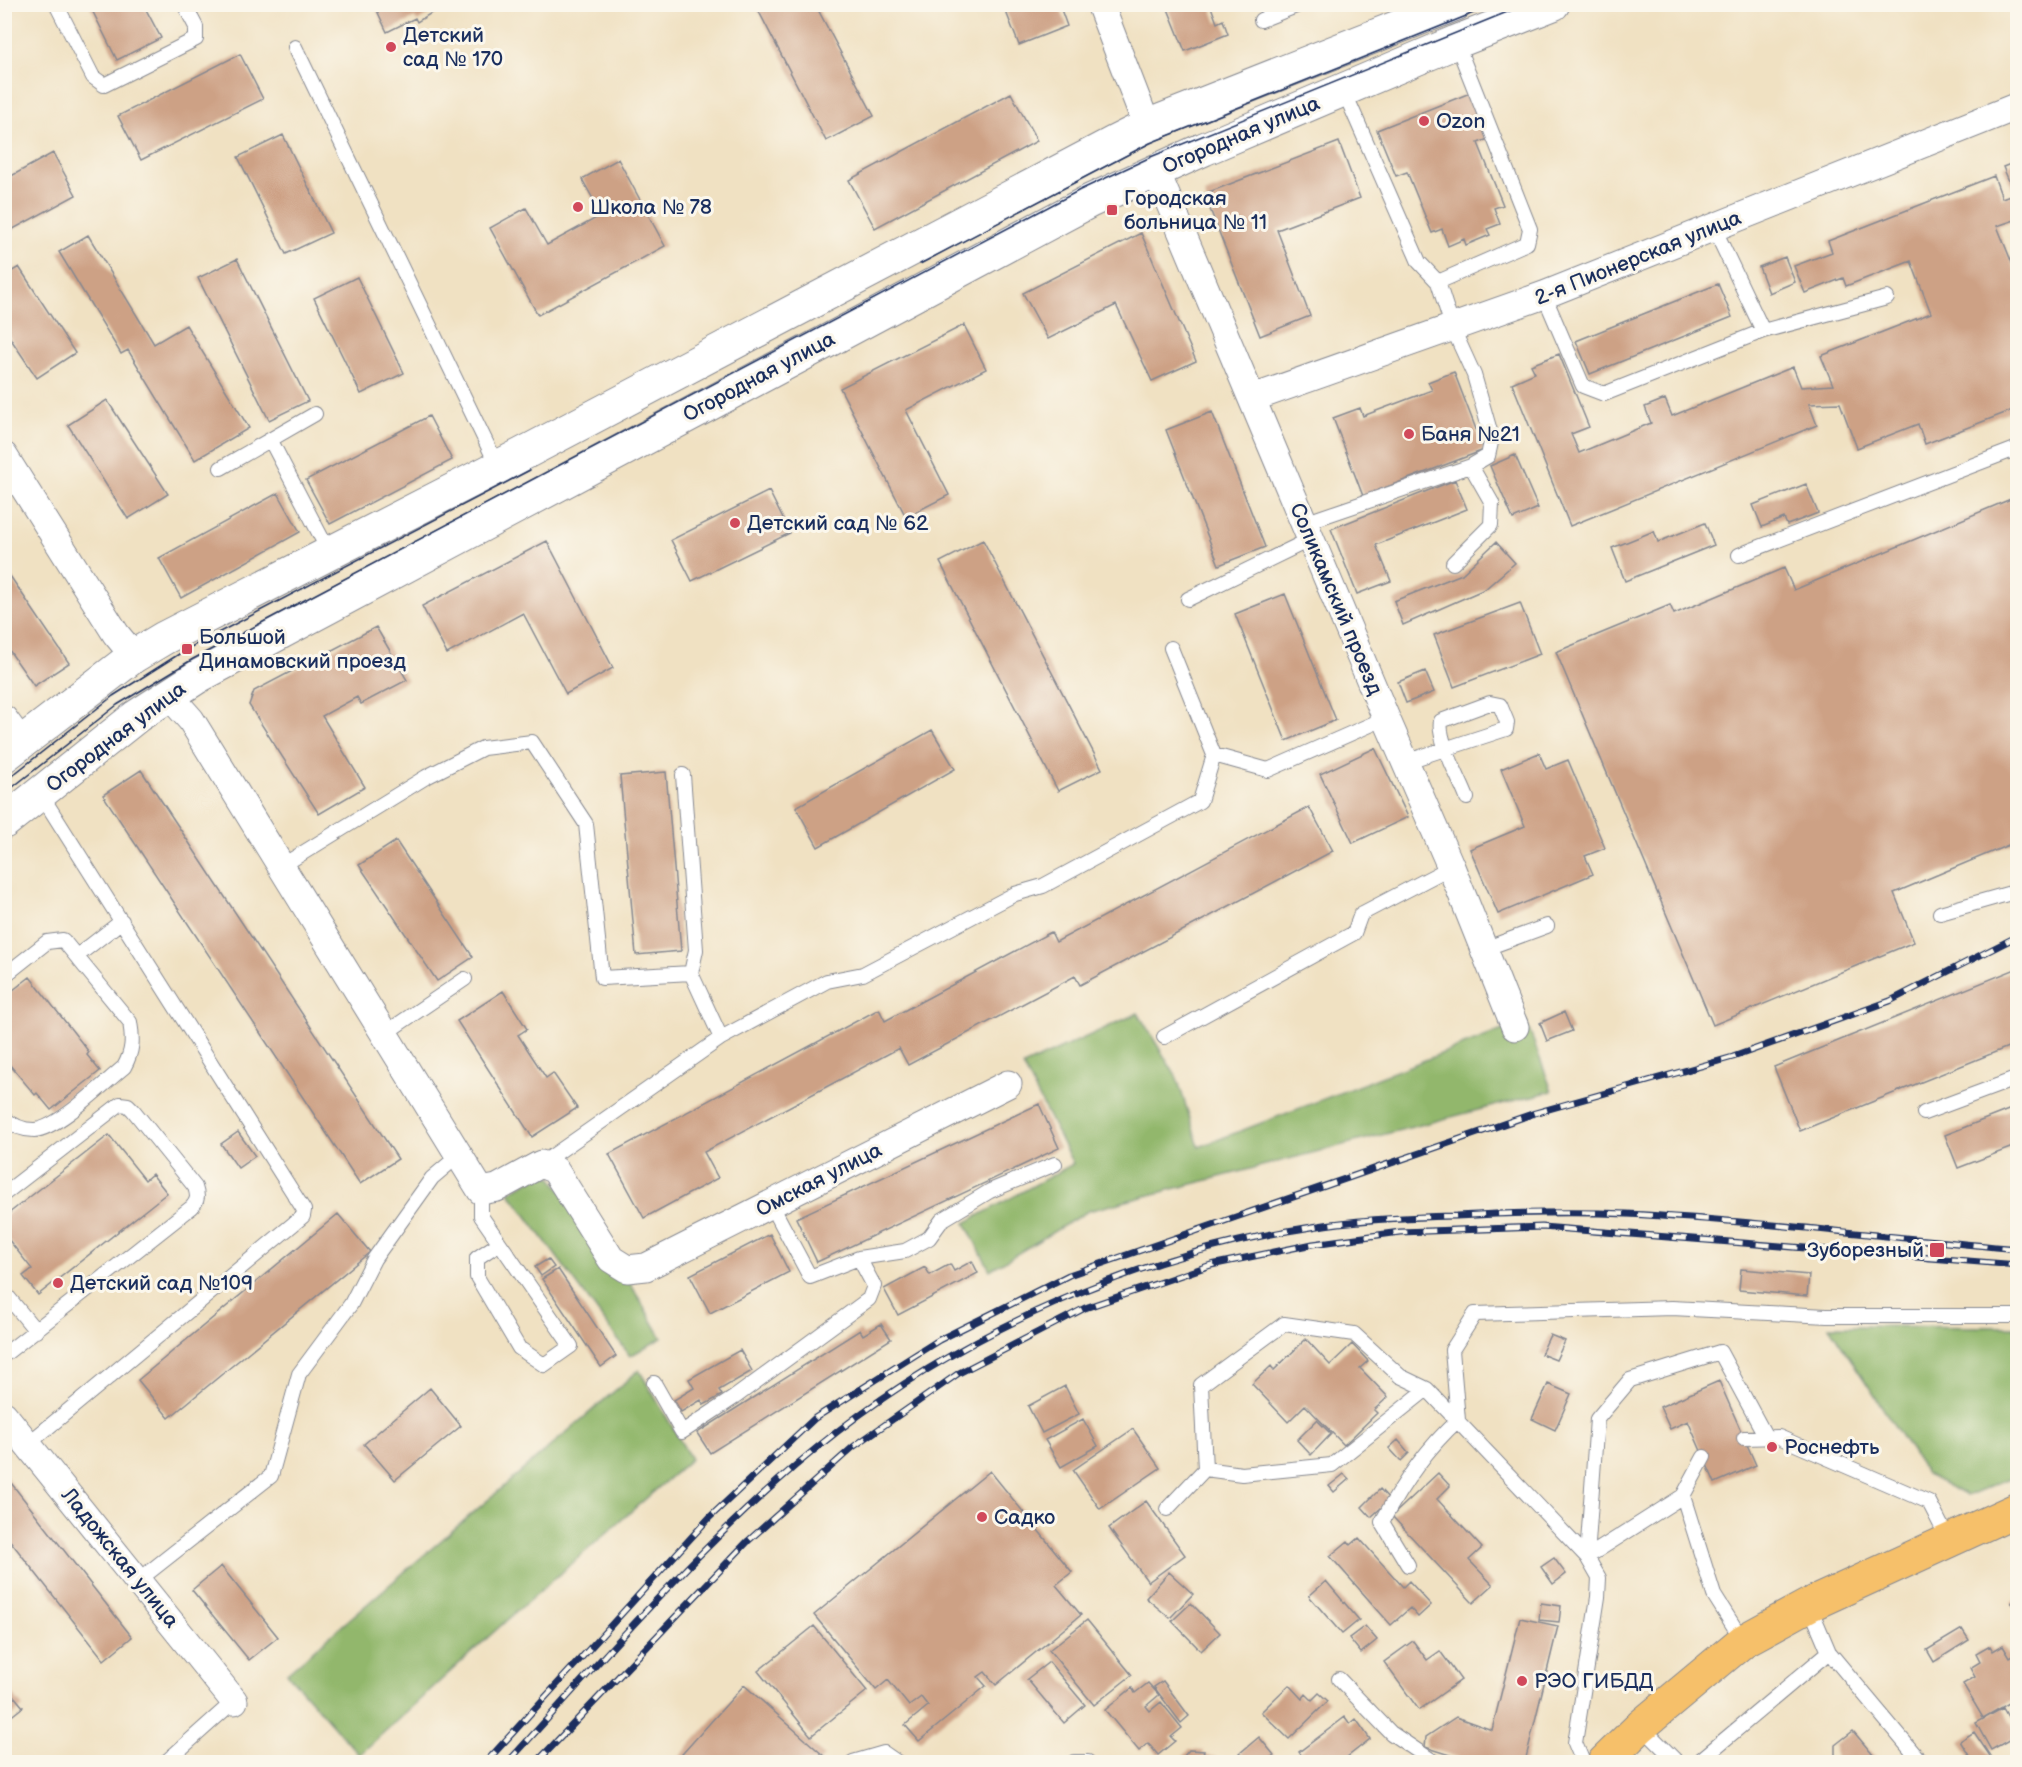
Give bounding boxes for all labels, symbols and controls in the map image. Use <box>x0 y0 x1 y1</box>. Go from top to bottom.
place label: Детский сад № 170 <box>403 23 503 72</box>
marker: Детский сад № 170 <box>384 40 398 54</box>
street label: Огородная улица <box>1159 90 1324 179</box>
place label: Ozon <box>1436 109 1485 134</box>
marker: Ozon <box>1417 114 1431 128</box>
place label: Городская больница № 11 <box>1124 186 1267 235</box>
place label: Школа № 78 <box>590 195 712 220</box>
marker: Школа № 78 <box>571 200 585 214</box>
marker: Городская больница № 11 <box>1105 203 1119 217</box>
street label: 2-я Пионерская улица <box>1531 205 1745 311</box>
street label: Огородная улица <box>679 326 840 428</box>
place label: Баня №21 <box>1421 422 1520 447</box>
marker: Баня №21 <box>1402 427 1416 441</box>
street label: Соликамский проезд <box>1284 499 1388 699</box>
place label: Детский сад № 62 <box>747 511 929 536</box>
marker: Детский сад № 62 <box>728 516 742 530</box>
place label: Большой Динамовский проезд <box>199 625 406 674</box>
marker: Большой Динамовский проезд <box>180 642 194 656</box>
street label: Огородная улица <box>41 676 191 798</box>
street label: Омская улица <box>752 1137 887 1222</box>
place label: Зуборезный <box>1807 1238 1924 1263</box>
marker: Зуборезный <box>1928 1241 1946 1259</box>
place label: Детский сад №109 <box>70 1271 253 1296</box>
marker: Детский сад №109 <box>51 1276 65 1290</box>
place label: Роснефть <box>1784 1435 1880 1460</box>
marker: Роснефть <box>1765 1440 1779 1454</box>
street label: Ладожская улица <box>55 1482 184 1633</box>
place label: Садко <box>994 1505 1055 1530</box>
marker: Садко <box>975 1510 989 1524</box>
place label: РЭО ГИБДД <box>1534 1669 1654 1694</box>
marker: РЭО ГИБДД <box>1515 1674 1529 1688</box>

